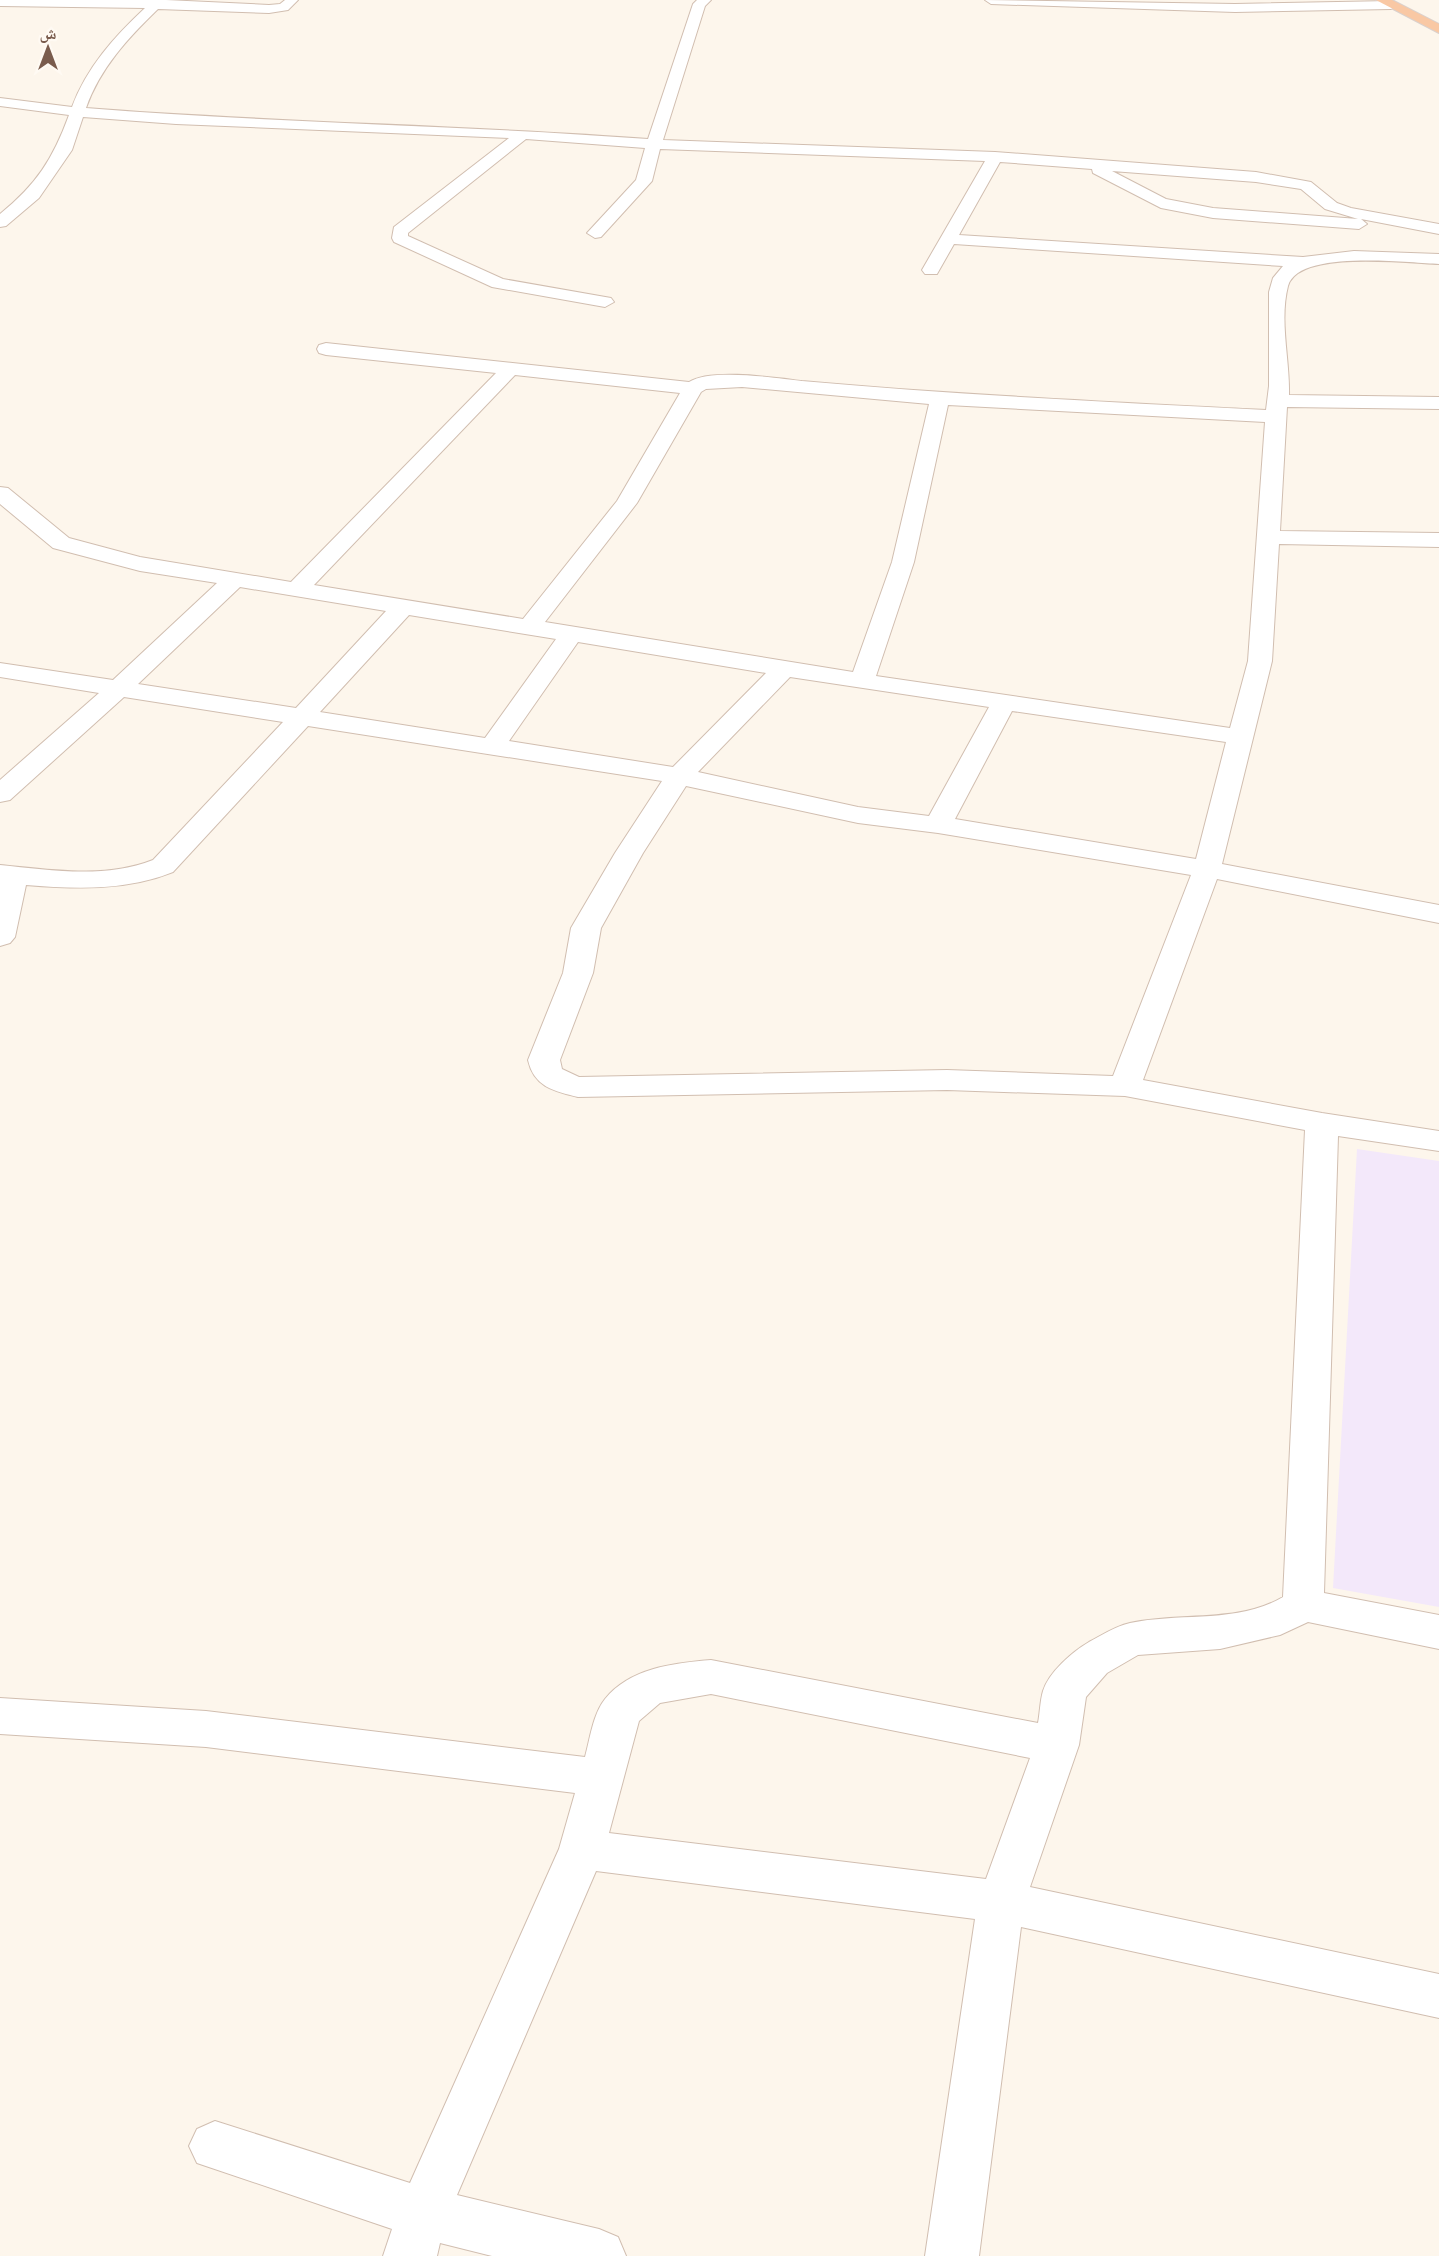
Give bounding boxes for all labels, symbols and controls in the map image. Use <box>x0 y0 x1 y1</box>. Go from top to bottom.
north arrow <box>18 18 78 78</box>
text: ش <box>40 23 57 43</box>

